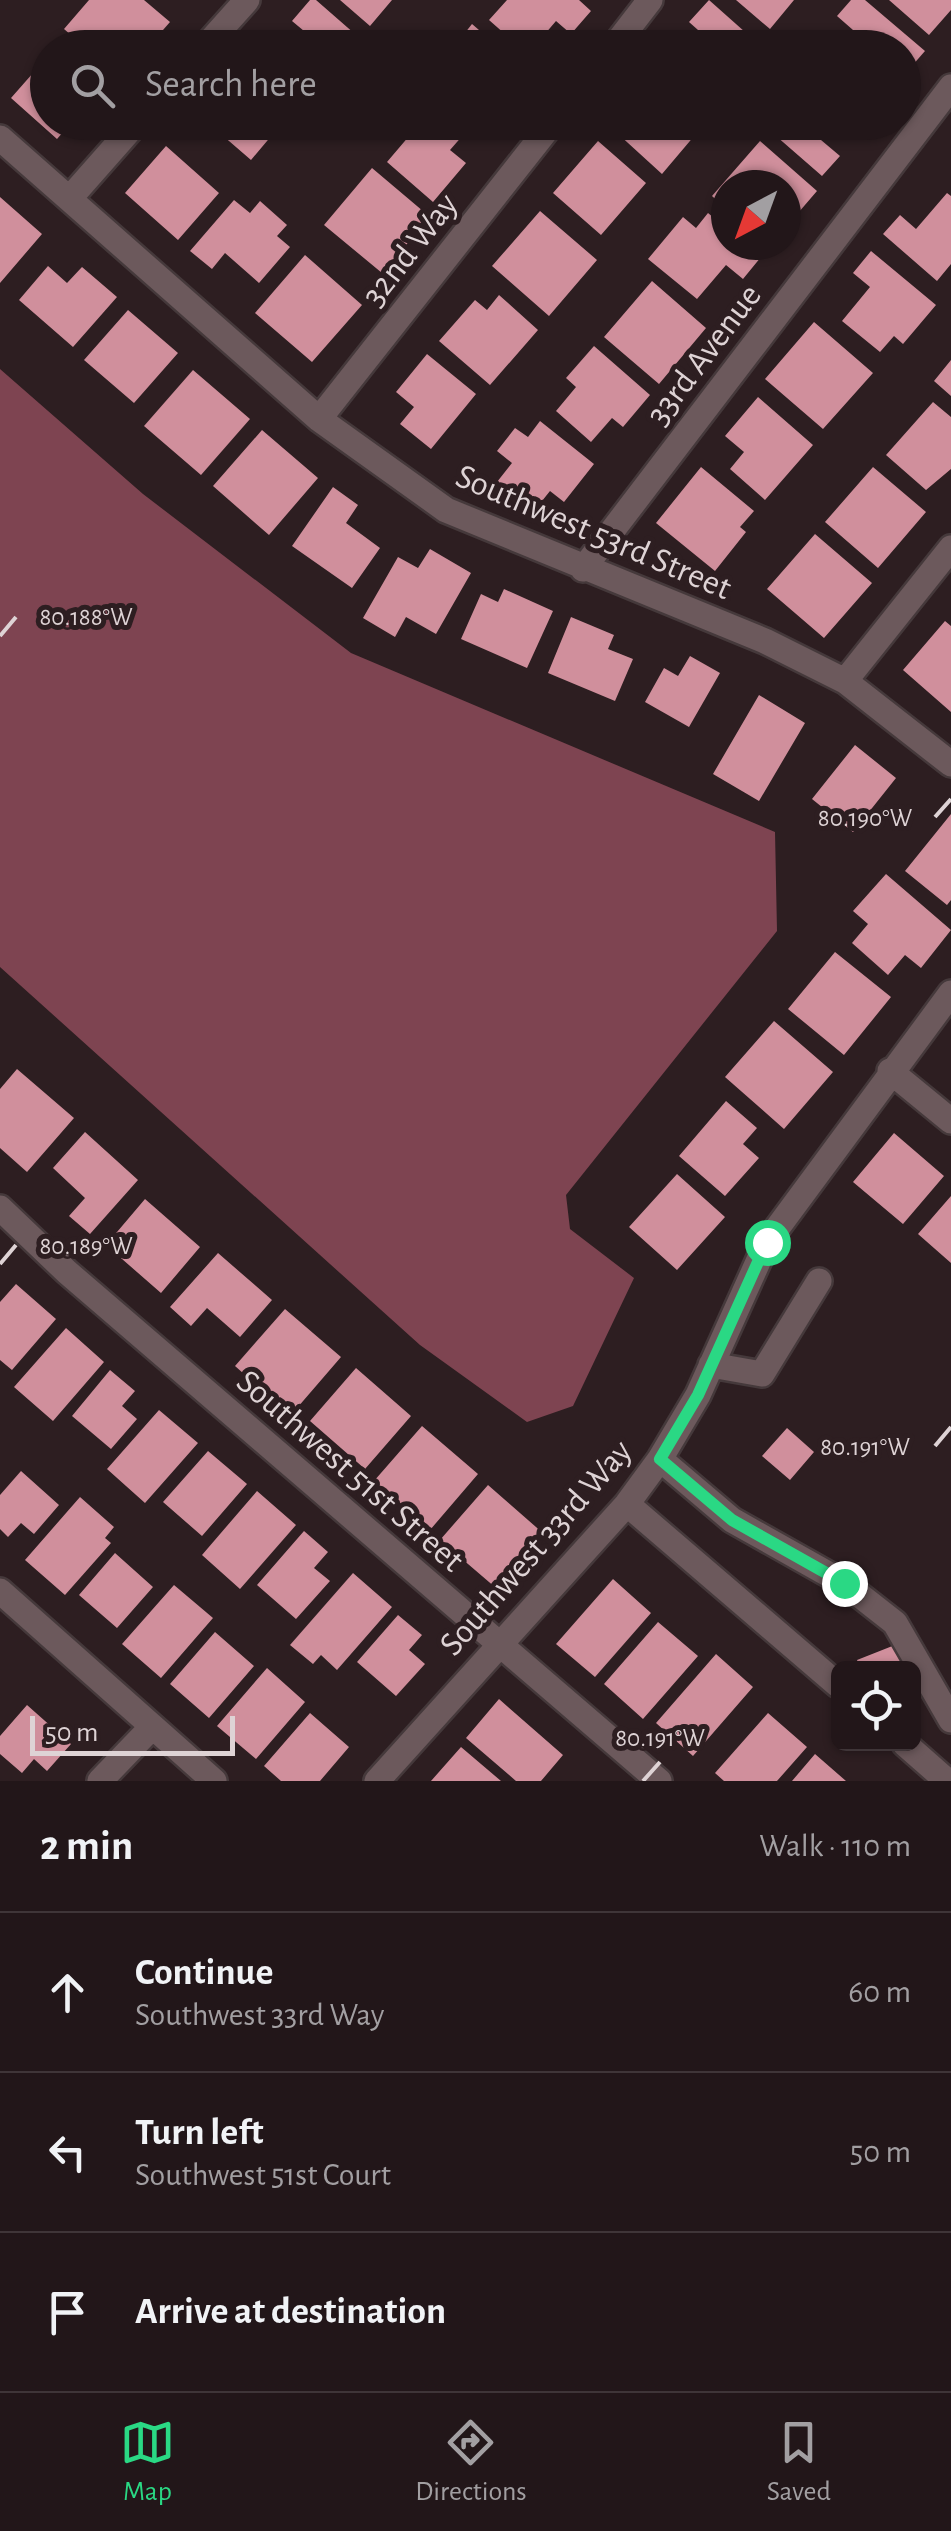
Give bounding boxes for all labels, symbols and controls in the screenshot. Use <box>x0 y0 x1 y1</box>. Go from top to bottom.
search box <box>30 30 921 140</box>
icon: search <box>65 58 120 113</box>
text: Search here <box>145 66 317 104</box>
north arrow <box>711 170 801 260</box>
street label: 32nd Way <box>356 187 465 313</box>
street label: 33rd Avenue <box>640 278 768 432</box>
street label: Southwest 53rd Street <box>451 459 736 606</box>
text: 80.188°W <box>39 605 133 630</box>
text: 80.190°W <box>818 806 913 831</box>
route start <box>745 1220 791 1266</box>
text: 80.189°W <box>40 1234 133 1259</box>
street label: Southwest 51st Street <box>230 1364 470 1579</box>
street label: Southwest 33rd Way <box>433 1434 639 1662</box>
text: 80.191°W <box>820 1435 911 1460</box>
route end <box>822 1561 868 1607</box>
map controls <box>831 1661 921 1751</box>
button: locate <box>831 1661 921 1751</box>
scale bar <box>30 1711 235 1756</box>
text: 50 m <box>45 1719 99 1747</box>
text: 80.191°W <box>615 1726 706 1751</box>
text: 2 min <box>40 1825 133 1867</box>
text: Walk · 110 m <box>759 1830 911 1862</box>
text: Continue <box>135 1954 273 1992</box>
icon: ahead <box>40 1965 95 2020</box>
text: 60 m <box>848 1976 911 2008</box>
text: Southwest 33rd Way <box>135 1999 384 2031</box>
text: Turn left <box>135 2114 263 2152</box>
icon: left <box>40 2125 95 2180</box>
text: 50 m <box>850 2136 911 2168</box>
text: Southwest 51st Court <box>135 2159 391 2191</box>
icon: arrive <box>40 2285 95 2340</box>
text: Arrive at destination <box>135 2293 446 2331</box>
tab: Map <box>120 2415 175 2509</box>
tab: Directions <box>415 2415 527 2509</box>
tab: Saved <box>767 2415 831 2509</box>

